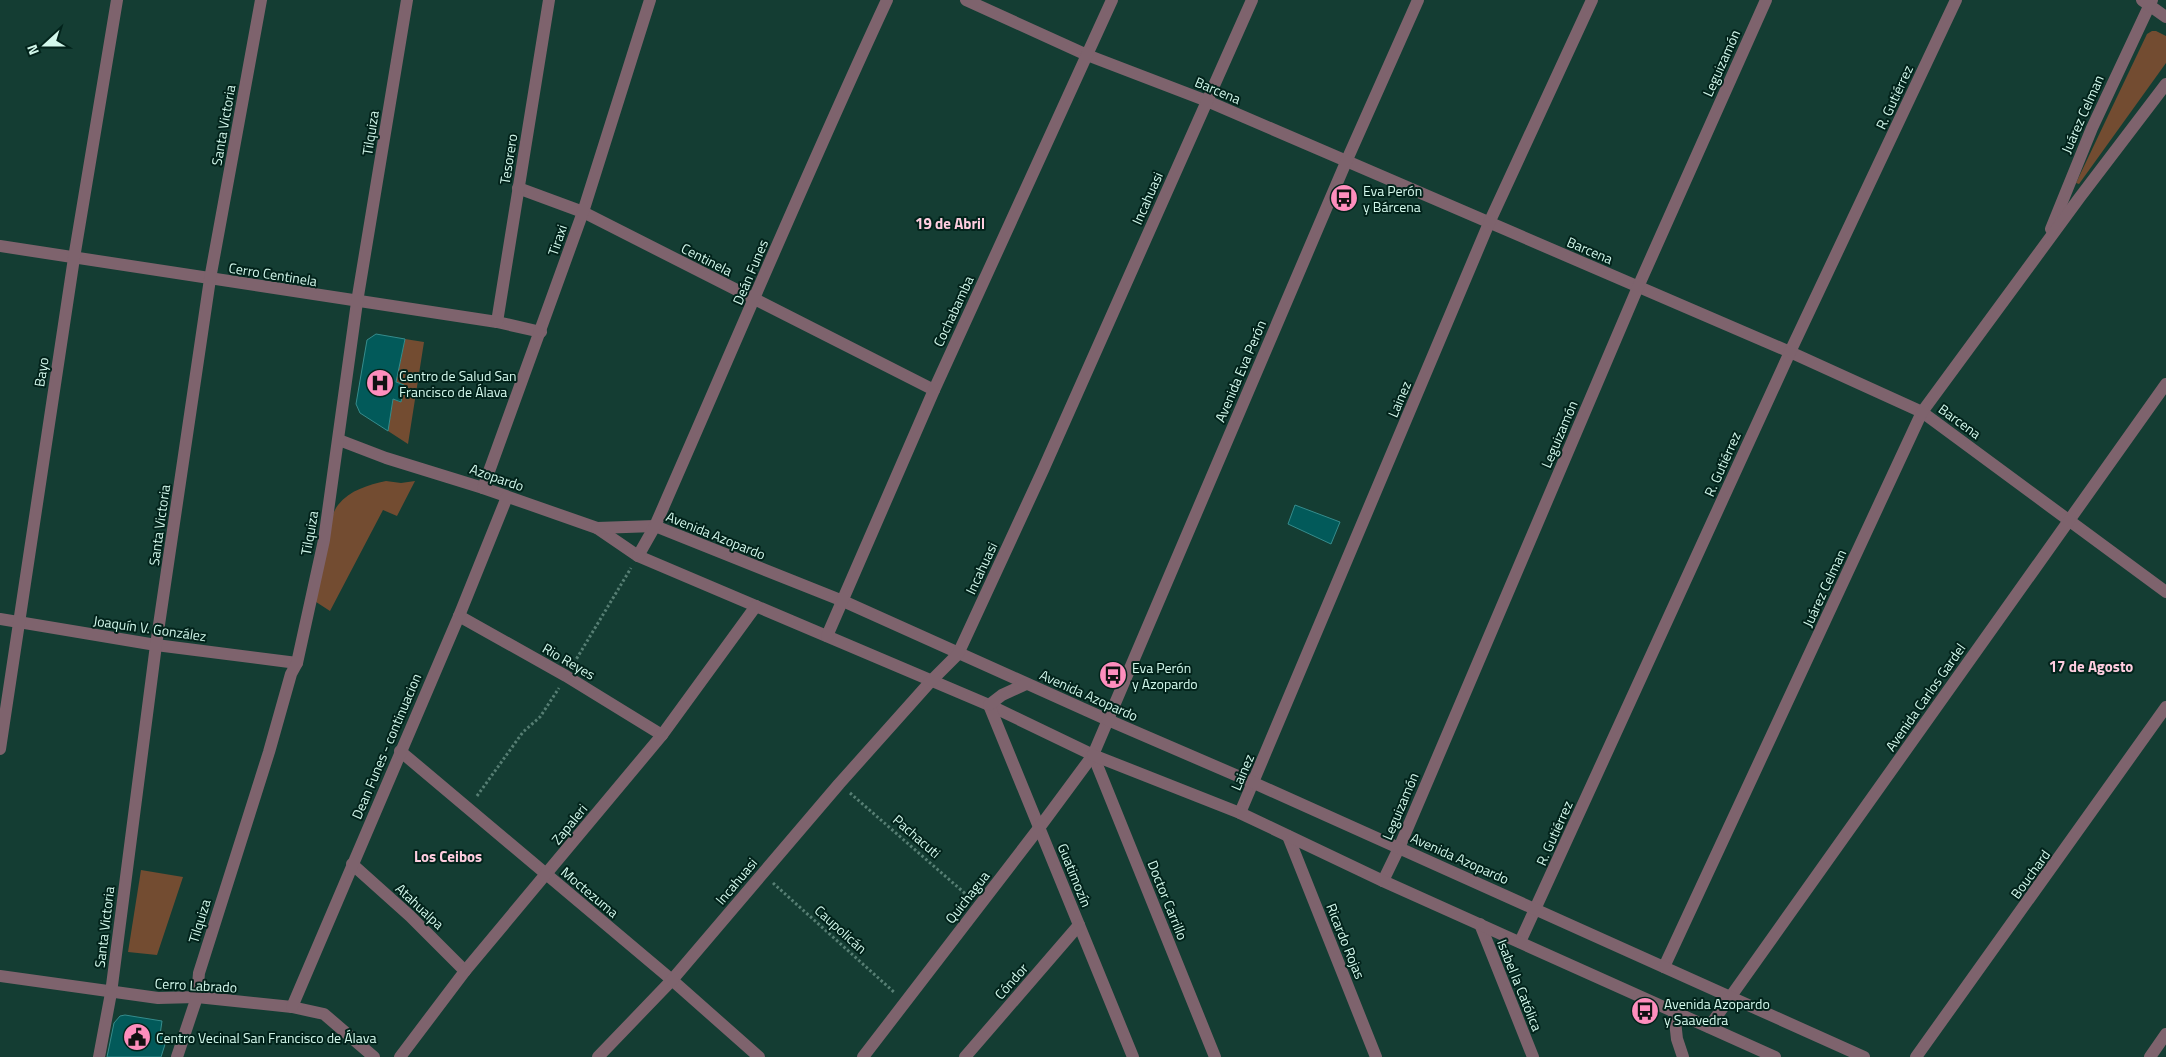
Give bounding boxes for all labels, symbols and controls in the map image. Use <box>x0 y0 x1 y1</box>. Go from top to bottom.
north arrow <box>20 20 70 70</box>
street label: Leguizamón <box>1697 26 1745 100</box>
text: N <box>21 42 44 58</box>
street label: R. Gutiérrez <box>1870 61 1918 133</box>
street label: Barcena <box>1192 71 1244 109</box>
street label: Juárez Celman <box>2055 71 2109 157</box>
street label: Santa Victoria <box>206 83 240 167</box>
street label: Tilquiza <box>356 109 384 157</box>
street label: Tesorero <box>494 132 522 186</box>
street label: Incahuasi <box>1126 168 1168 228</box>
place label: Eva Perón y Bárcena <box>1363 180 1422 217</box>
bus stop icon: Eva Perón y Bárcena <box>1329 183 1359 213</box>
district label: 19 de Abril <box>915 212 985 235</box>
street label: Tiraxi <box>542 222 572 258</box>
street label: Barcena <box>1564 231 1616 269</box>
street label: Deán Funes <box>727 236 773 308</box>
street label: Centinela <box>678 237 736 281</box>
street label: Cerro Centinela <box>227 257 319 291</box>
street label: Cochabamba <box>927 272 979 350</box>
street label: Avenida Eva Perón <box>1209 317 1271 425</box>
street label: Bayo <box>28 356 54 388</box>
place label: Centro de Salud San Francisco de Álava <box>399 365 517 402</box>
hospital icon: Centro de Salud San Francisco de Álava <box>365 368 395 398</box>
street label: Lainez <box>1382 378 1416 420</box>
street label: Leguizamón <box>1535 397 1583 471</box>
street label: Barcena <box>1934 398 1986 444</box>
street label: R. Gutiérrez <box>1698 428 1746 500</box>
street label: Azopardo <box>467 458 527 496</box>
street label: Santa Victoria <box>143 483 175 567</box>
street label: Avenida Azopardo <box>663 505 769 565</box>
street label: Tilquiza <box>295 509 323 557</box>
street label: Incahuasi <box>960 538 1002 598</box>
street label: Juárez Celman <box>1797 546 1851 630</box>
street label: Joaquín V. González <box>92 610 208 646</box>
street label: Rio Reyes <box>539 637 599 685</box>
street label: Avenida Carlos Gardel <box>1880 639 1970 755</box>
district label: 17 de Agosto <box>2049 655 2133 678</box>
place label: Eva Perón y Azopardo <box>1132 657 1198 694</box>
bus stop icon: Eva Perón y Azopardo <box>1098 660 1128 690</box>
street label: Avenida Azopardo <box>1036 664 1142 726</box>
street label: Dean Funes - continuacion <box>346 670 426 822</box>
street label: Lainez <box>1225 751 1259 793</box>
street label: Leguizamón <box>1376 769 1424 843</box>
street label: R. Gutiérrez <box>1530 797 1578 869</box>
street label: Zapaleri <box>546 799 592 849</box>
street label: Pachacuti <box>888 809 946 863</box>
street label: Avenida Azopardo <box>1407 827 1513 889</box>
street label: Guatimozín <box>1053 840 1097 910</box>
district label: Los Ceibos <box>414 845 482 868</box>
street label: Bouchard <box>2005 845 2055 903</box>
street label: Incahuasi <box>710 853 762 909</box>
street label: Doctor Carrillo <box>1143 857 1193 943</box>
street label: Moctezuma <box>557 862 623 922</box>
street label: Quichagua <box>940 866 994 928</box>
street label: Atahualpa <box>391 878 449 934</box>
street label: Santa Victoria <box>89 885 119 969</box>
street label: Tilquiza <box>182 896 216 946</box>
street label: Caupolicán <box>810 900 872 958</box>
street label: Ricardo Rojas <box>1321 900 1371 982</box>
street label: Isabel la Católica <box>1492 936 1548 1034</box>
street label: Cóndor <box>989 958 1033 1004</box>
street label: Cerro Labrado <box>154 972 238 998</box>
place label: Avenida Azopardo y Saavedra <box>1664 993 1770 1030</box>
bus stop icon: Avenida Azopardo y Saavedra <box>1630 996 1660 1026</box>
public building icon: Centro Vecinal San Francisco de Álava <box>122 1022 152 1052</box>
place label: Centro Vecinal San Francisco de Álava <box>156 1027 376 1048</box>

